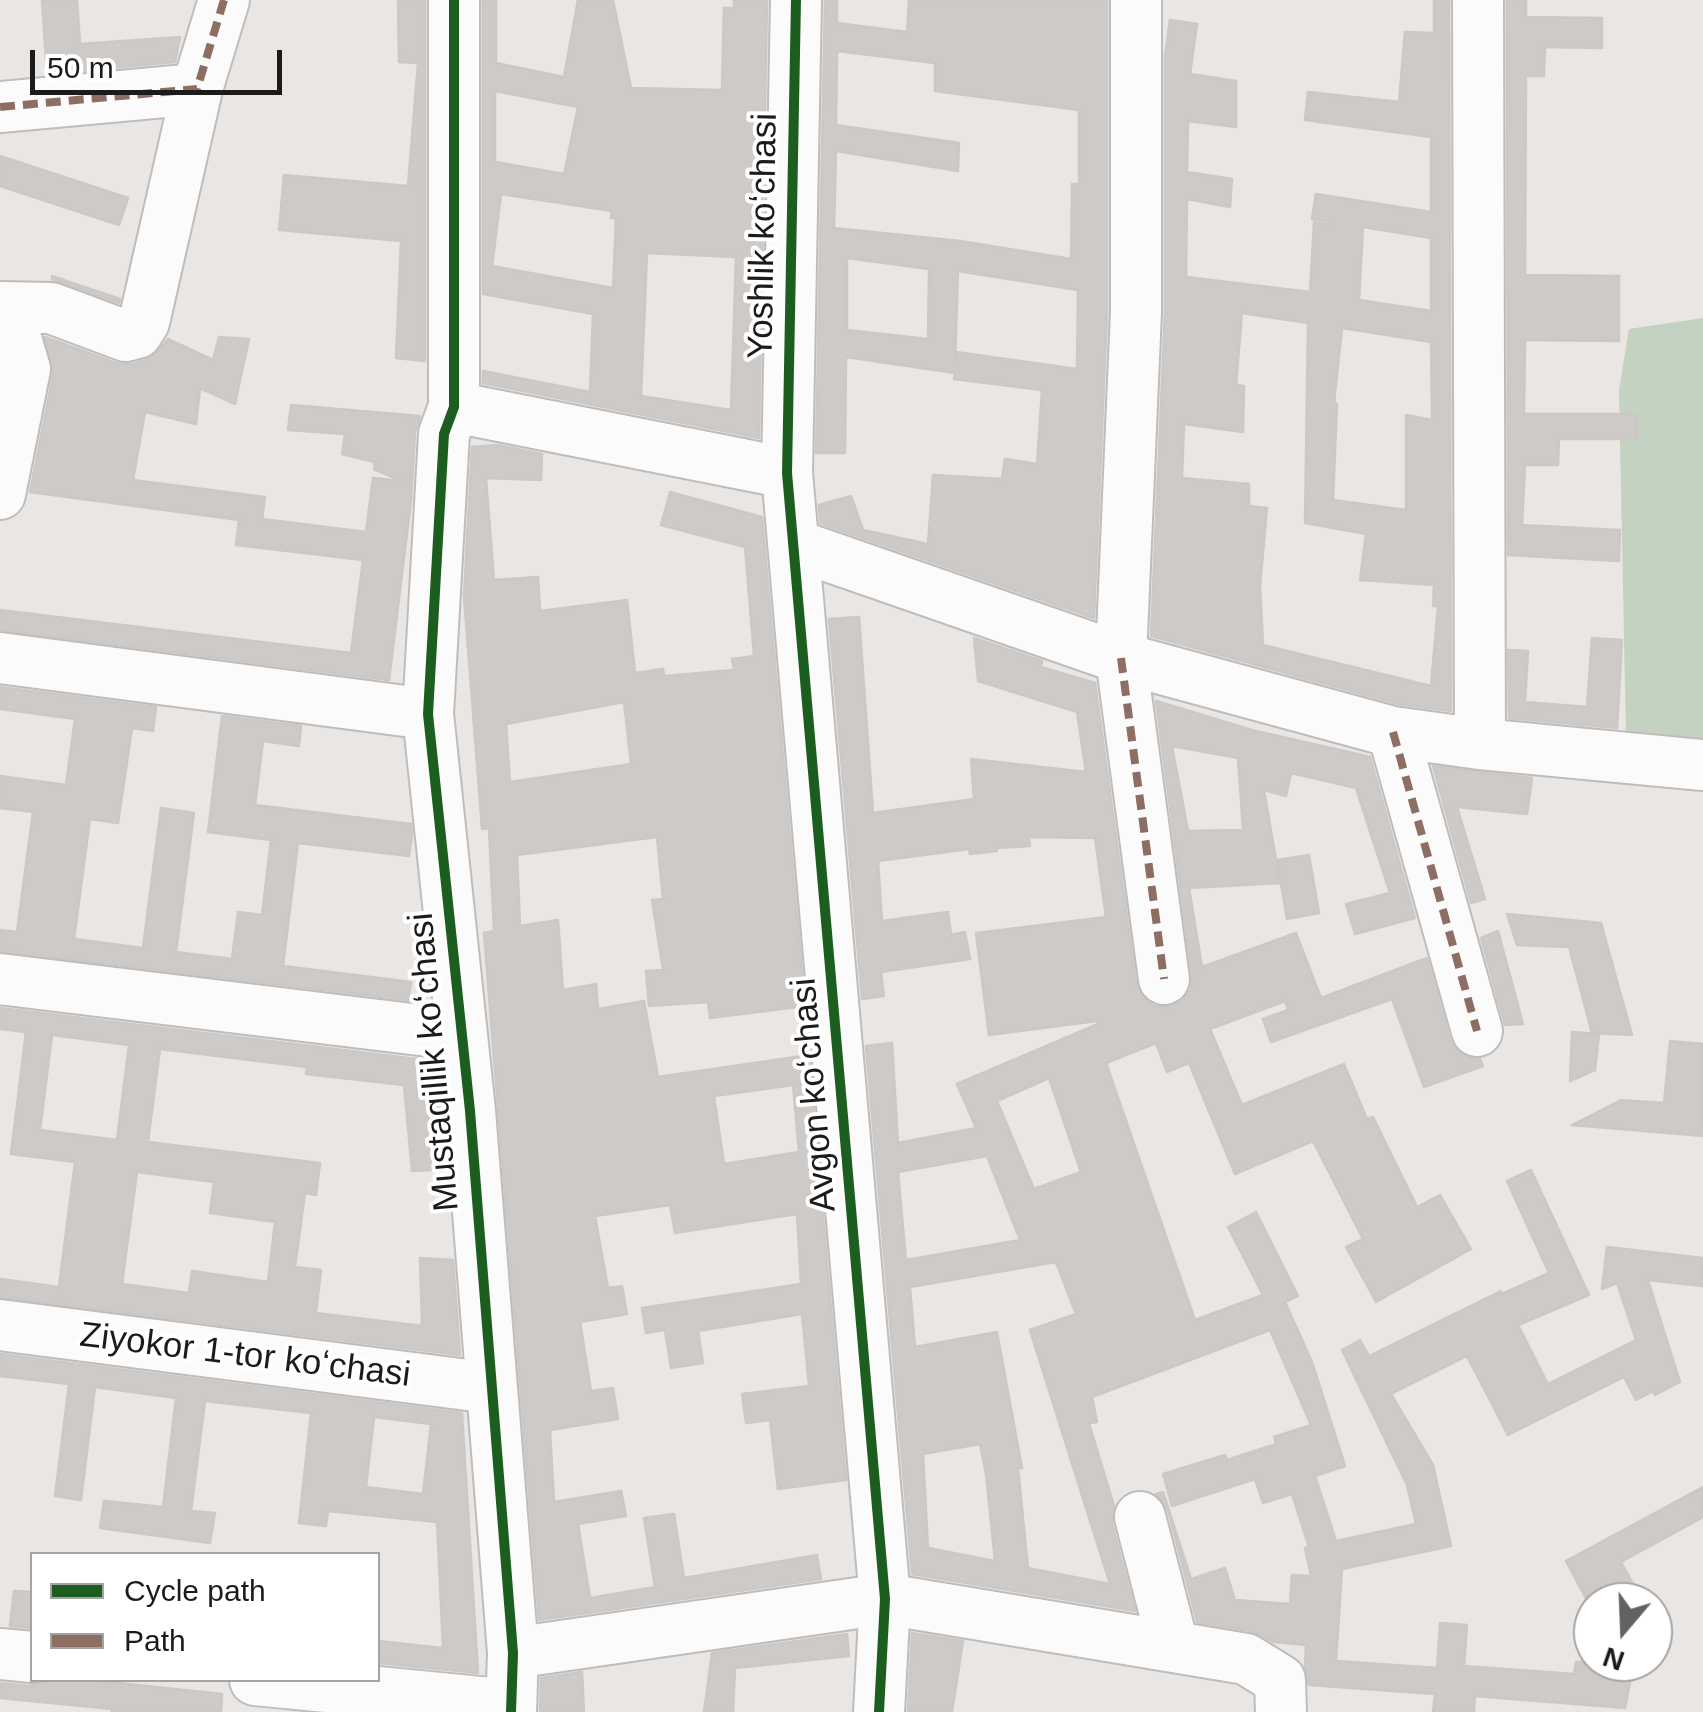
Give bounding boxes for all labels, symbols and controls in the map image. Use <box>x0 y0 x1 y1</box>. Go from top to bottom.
scale bar <box>35 30 288 92</box>
text: 50 m <box>47 51 114 84</box>
street label: Yoshlik koʻchasi <box>741 113 787 359</box>
street label: Mustaqillik koʻchasi <box>401 911 469 1213</box>
street label: Avgon koʻchasi <box>784 976 846 1214</box>
street label: Ziyokor 1-tor koʻchasi <box>77 1315 413 1397</box>
legend <box>30 1552 380 1682</box>
text: Cycle path <box>124 1574 266 1607</box>
north arrow <box>1573 1582 1673 1682</box>
text: Path <box>124 1624 186 1657</box>
text: N <box>1599 1641 1628 1677</box>

